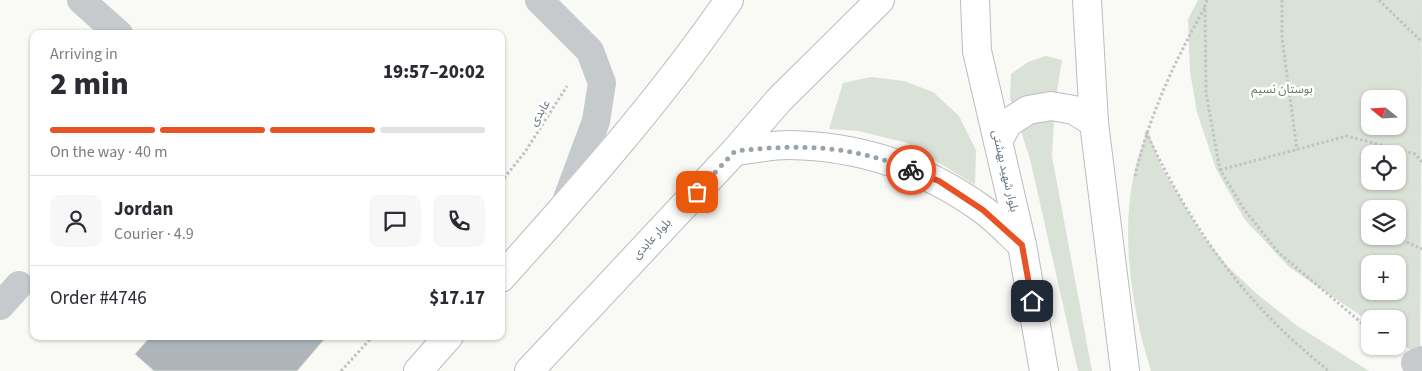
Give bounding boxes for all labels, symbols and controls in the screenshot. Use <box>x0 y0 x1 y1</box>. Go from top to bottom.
text: Arriving in <box>50 43 118 65</box>
text: 19:57–20:02 <box>383 59 485 86</box>
text: 2 min <box>50 61 129 107</box>
park label: بوستان نسیم <box>1251 81 1313 98</box>
north arrow <box>1361 90 1406 135</box>
map controls <box>1361 90 1406 355</box>
street label: عابدی <box>525 97 555 129</box>
street label: بلوار شهید بهشتی <box>987 128 1023 214</box>
text: On the way · 40 m <box>50 141 167 163</box>
courier <box>886 145 936 195</box>
button: locate <box>1361 145 1406 190</box>
icon: bike <box>897 156 925 184</box>
pin <box>676 171 718 213</box>
icon: bag <box>683 178 711 206</box>
button: person <box>50 195 102 247</box>
button: chat <box>369 195 421 247</box>
button: phone <box>433 195 485 247</box>
text: Jordan <box>114 196 173 223</box>
button: layers <box>1361 200 1406 245</box>
street label: بلوار عابدی <box>629 215 675 263</box>
text: Courier · 4.9 <box>114 223 194 245</box>
button: + <box>1361 255 1406 300</box>
pin <box>1011 280 1053 322</box>
text: Order #4746 <box>50 285 147 312</box>
text: $17.17 <box>429 285 485 312</box>
icon: home <box>1018 287 1046 315</box>
button: − <box>1361 310 1406 355</box>

